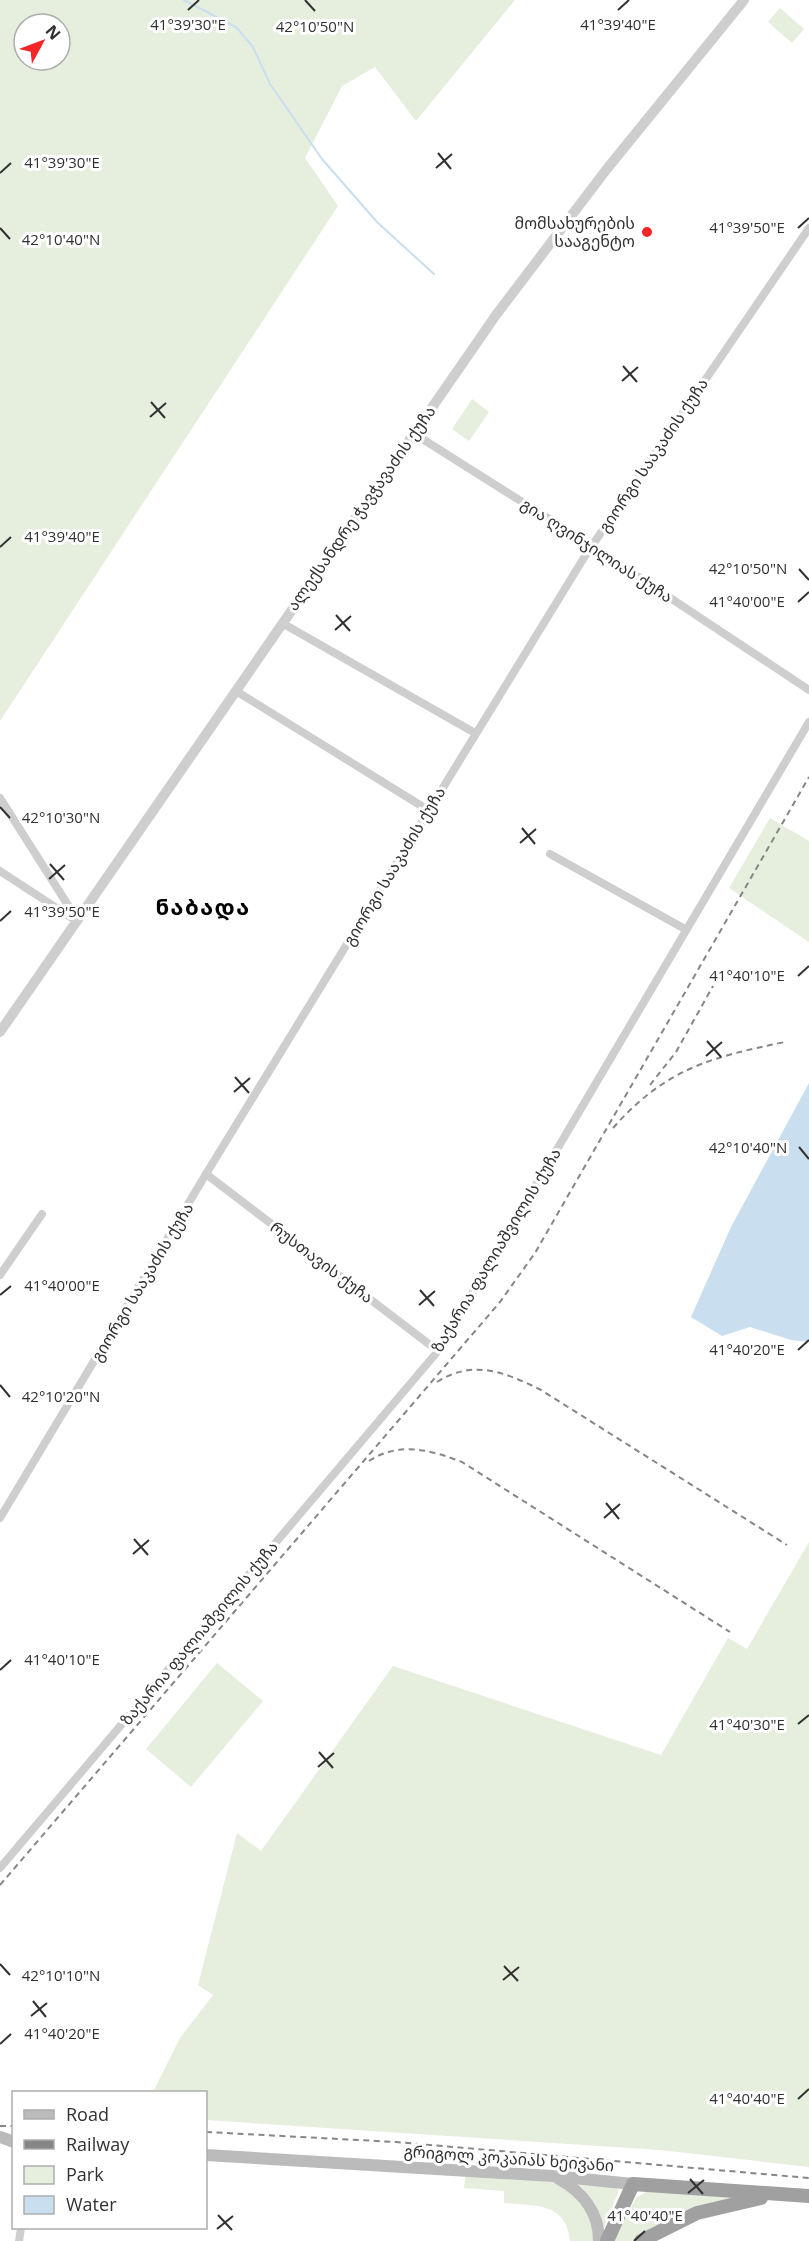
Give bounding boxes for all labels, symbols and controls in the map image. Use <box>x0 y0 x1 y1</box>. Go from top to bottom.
north arrow <box>12 12 72 72</box>
text: 41°39'30"E <box>150 14 226 34</box>
text: 41°39'40"E <box>580 14 656 34</box>
text: 42°10'50"N <box>276 16 354 36</box>
text: N <box>41 20 66 44</box>
text: 41°39'30"E <box>24 152 100 172</box>
place label: მომსახურების სააგენტო <box>514 212 635 252</box>
text: 41°39'50"E <box>709 217 785 237</box>
marker: მომსახურების სააგენტო <box>640 225 654 239</box>
text: 42°10'40"N <box>22 229 100 249</box>
street label: გიორგი სააკაძის ქუჩა <box>593 374 713 536</box>
street label: ალექსანდრე ჭავჭავაძის ქუჩა <box>282 401 440 615</box>
street label: გია ღვინჯილიას ქუჩა <box>517 493 677 607</box>
text: 41°39'40"E <box>24 526 100 546</box>
text: 42°10'50"N <box>709 558 787 578</box>
text: 41°40'00"E <box>709 591 785 611</box>
street label: გიორგი სააკაძის ქუჩა <box>338 782 450 950</box>
text: 42°10'30"N <box>22 807 100 827</box>
district label: ნაბადა <box>155 891 251 921</box>
text: 41°39'50"E <box>24 901 100 921</box>
text: 41°40'10"E <box>709 965 785 985</box>
text: 42°10'40"N <box>709 1137 787 1157</box>
street label: ზაქარია ფალიაშვილის ქუჩა <box>426 1144 566 1356</box>
street label: გიორგი სააკაძის ქუჩა <box>86 1198 198 1366</box>
street label: რუსთავის ქუჩა <box>266 1216 378 1308</box>
text: 41°40'00"E <box>24 1275 100 1295</box>
text: 41°40'20"E <box>709 1339 785 1359</box>
text: 42°10'20"N <box>22 1386 100 1406</box>
street label: ზაქარია ფალიაშვილის ქუჩა <box>115 1536 283 1730</box>
text: 41°40'10"E <box>24 1649 100 1669</box>
text: 41°40'30"E <box>709 1714 785 1734</box>
text: 42°10'10"N <box>22 1965 100 1985</box>
text: 41°40'20"E <box>24 2023 100 2043</box>
text: 41°40'40"E <box>709 2088 785 2108</box>
legend <box>12 2091 207 2229</box>
text: Road <box>66 2102 109 2126</box>
text: Railway <box>66 2132 130 2156</box>
street label: გრიგოლ კოკაიას ხეივანი <box>403 2140 615 2176</box>
text: Park <box>66 2162 104 2186</box>
text: Water <box>66 2192 117 2216</box>
text: 41°40'40"E <box>607 2205 683 2225</box>

